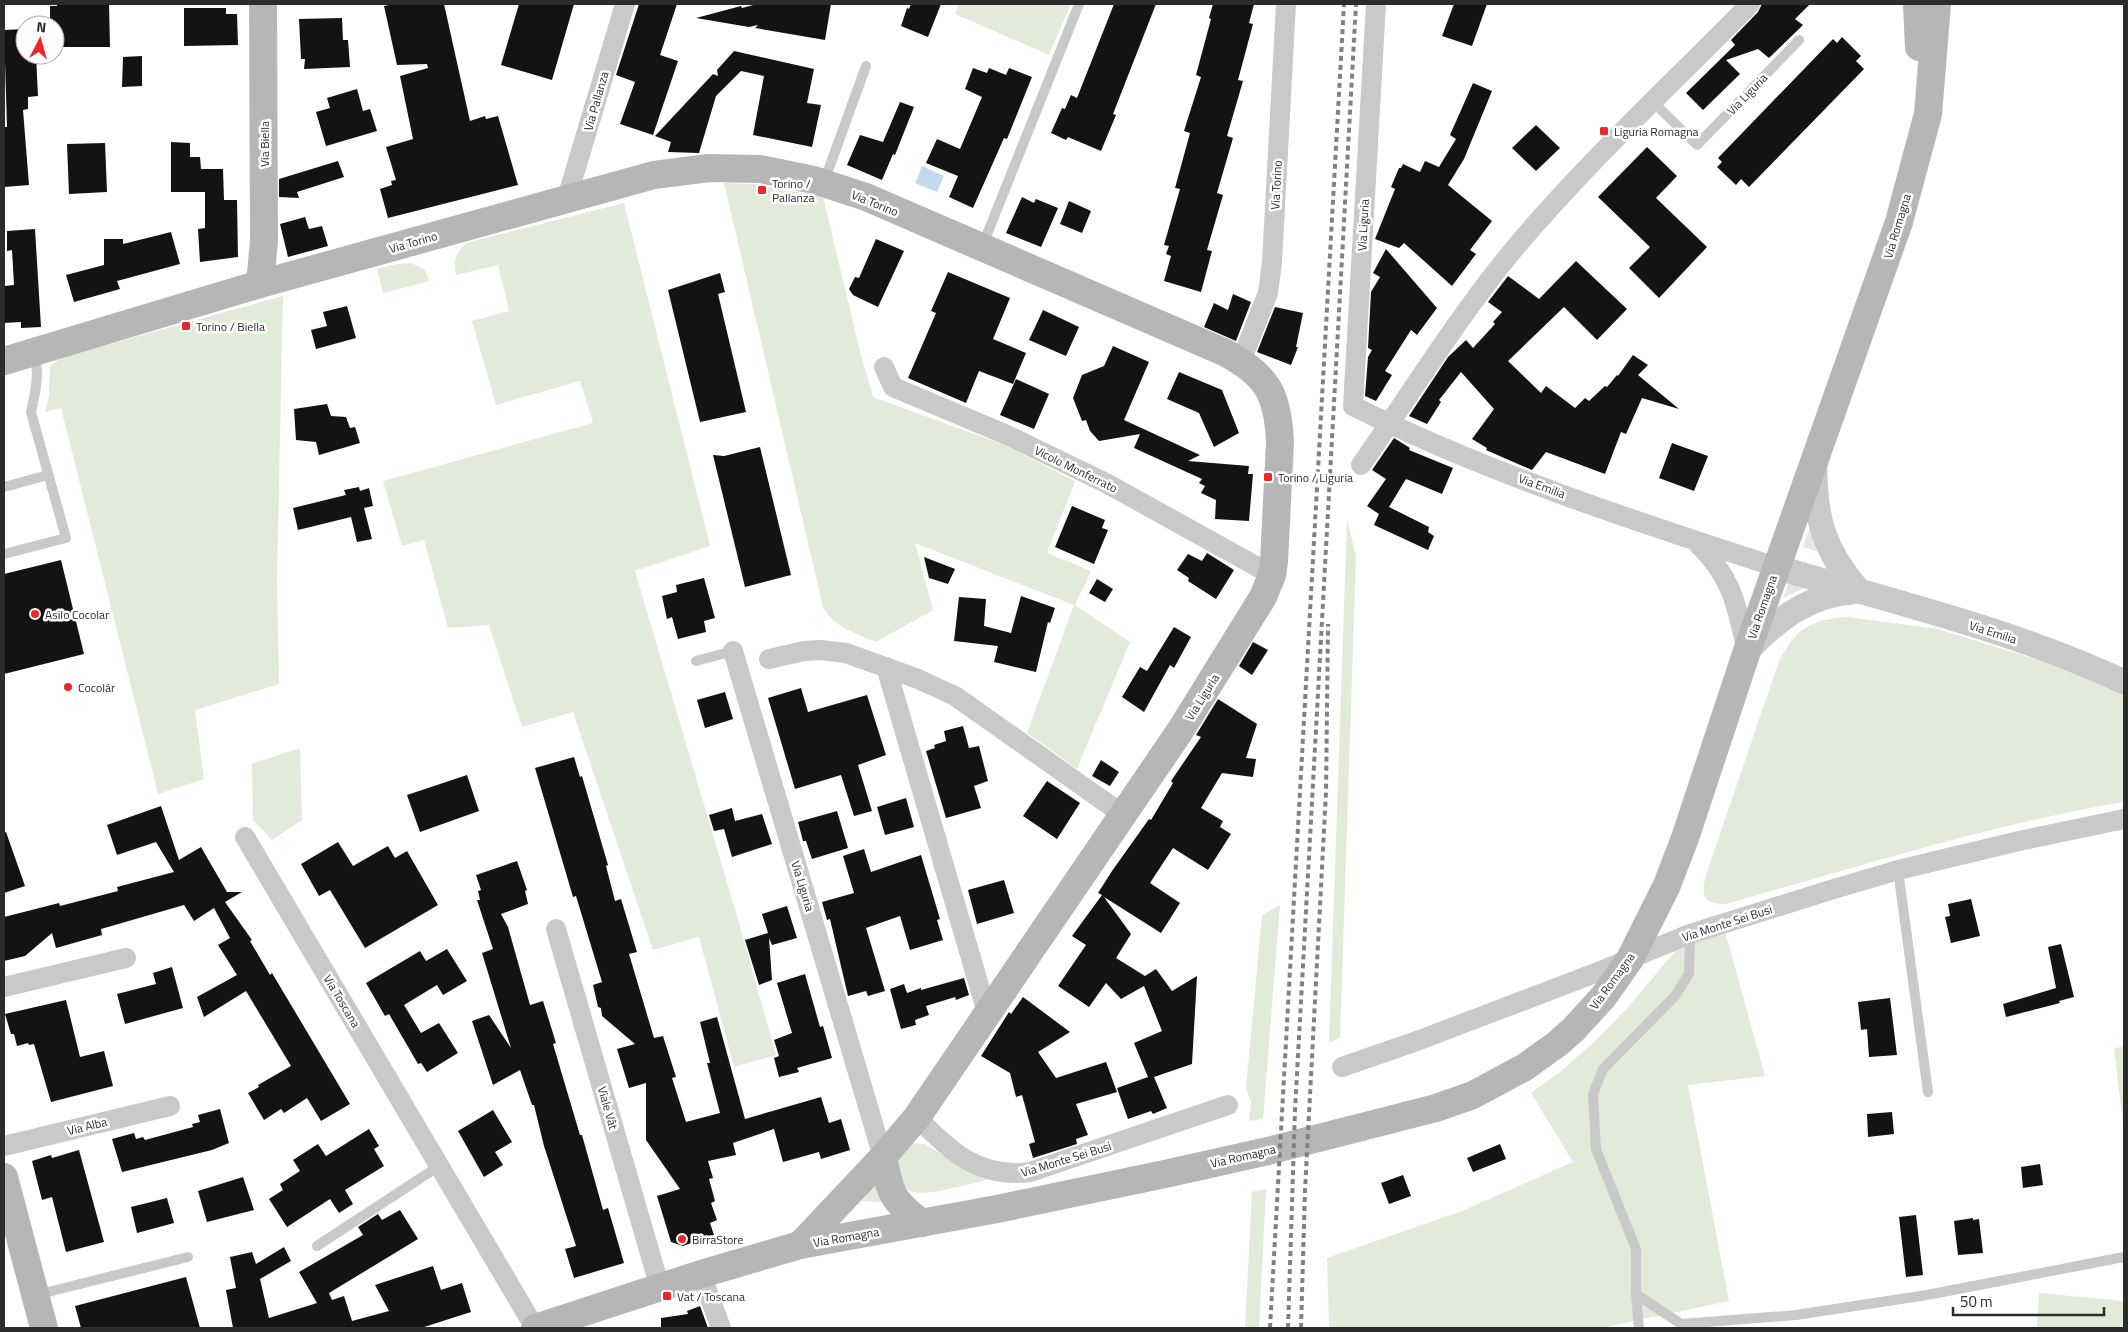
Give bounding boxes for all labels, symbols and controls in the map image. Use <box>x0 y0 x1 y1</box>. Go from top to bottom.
north arrow <box>15 15 65 65</box>
text: N <box>35 16 47 38</box>
street label: Via Pallanza <box>578 69 614 133</box>
street label: Via Liguria <box>1722 69 1772 119</box>
street label: Via Biella <box>255 121 274 167</box>
place label: Liguria Romagna <box>1614 122 1699 141</box>
marker: Liguria Romagna <box>1598 125 1610 137</box>
street label: Via Torino <box>1265 160 1287 210</box>
place label: Torino / Pallanza <box>772 174 815 207</box>
marker: Torino / Pallanza <box>756 184 768 196</box>
street label: Via Torino <box>849 185 901 221</box>
street label: Via Romagna <box>1878 191 1916 261</box>
street label: Via Liguria <box>1352 199 1374 251</box>
street label: Via Torino <box>387 226 439 258</box>
place label: Torino / Biella <box>196 317 265 336</box>
marker: Torino / Biella <box>180 320 192 332</box>
street label: Vicolo Monferrato <box>1031 441 1121 497</box>
place label: Torino / Liguria <box>1278 468 1353 487</box>
street label: Via Emilia <box>1516 469 1568 503</box>
marker: Torino / Liguria <box>1262 471 1274 483</box>
street label: Via Romagna <box>1742 572 1782 642</box>
place label: Asilo Cocolar <box>45 605 109 624</box>
marker: Asilo Cocolar <box>29 608 41 620</box>
street label: Via Emilia <box>1967 615 2019 649</box>
street label: Via Liguria <box>1180 670 1224 724</box>
place label: Cocolâr <box>78 678 115 697</box>
marker: Cocolâr <box>62 681 74 693</box>
street label: Via Liguria <box>786 858 820 914</box>
street label: Via Monte Sei Busi <box>1679 899 1775 947</box>
street label: Via Romagna <box>1585 948 1639 1014</box>
street label: Via Toscana <box>319 971 365 1031</box>
street label: Viale Vât <box>593 1084 623 1133</box>
street label: Via Alba <box>65 1112 109 1140</box>
street label: Via Monte Sei Busi <box>1018 1136 1114 1182</box>
street label: Via Romagna <box>1208 1139 1278 1173</box>
street label: Via Romagna <box>812 1222 880 1252</box>
place label: BirraStore <box>692 1230 743 1249</box>
marker: BirraStore <box>676 1233 688 1245</box>
scale bar <box>1953 1284 2104 1316</box>
place label: Vat / Toscana <box>677 1287 745 1306</box>
marker: Vat / Toscana <box>661 1290 673 1302</box>
text: 50 m <box>1960 1290 1993 1313</box>

